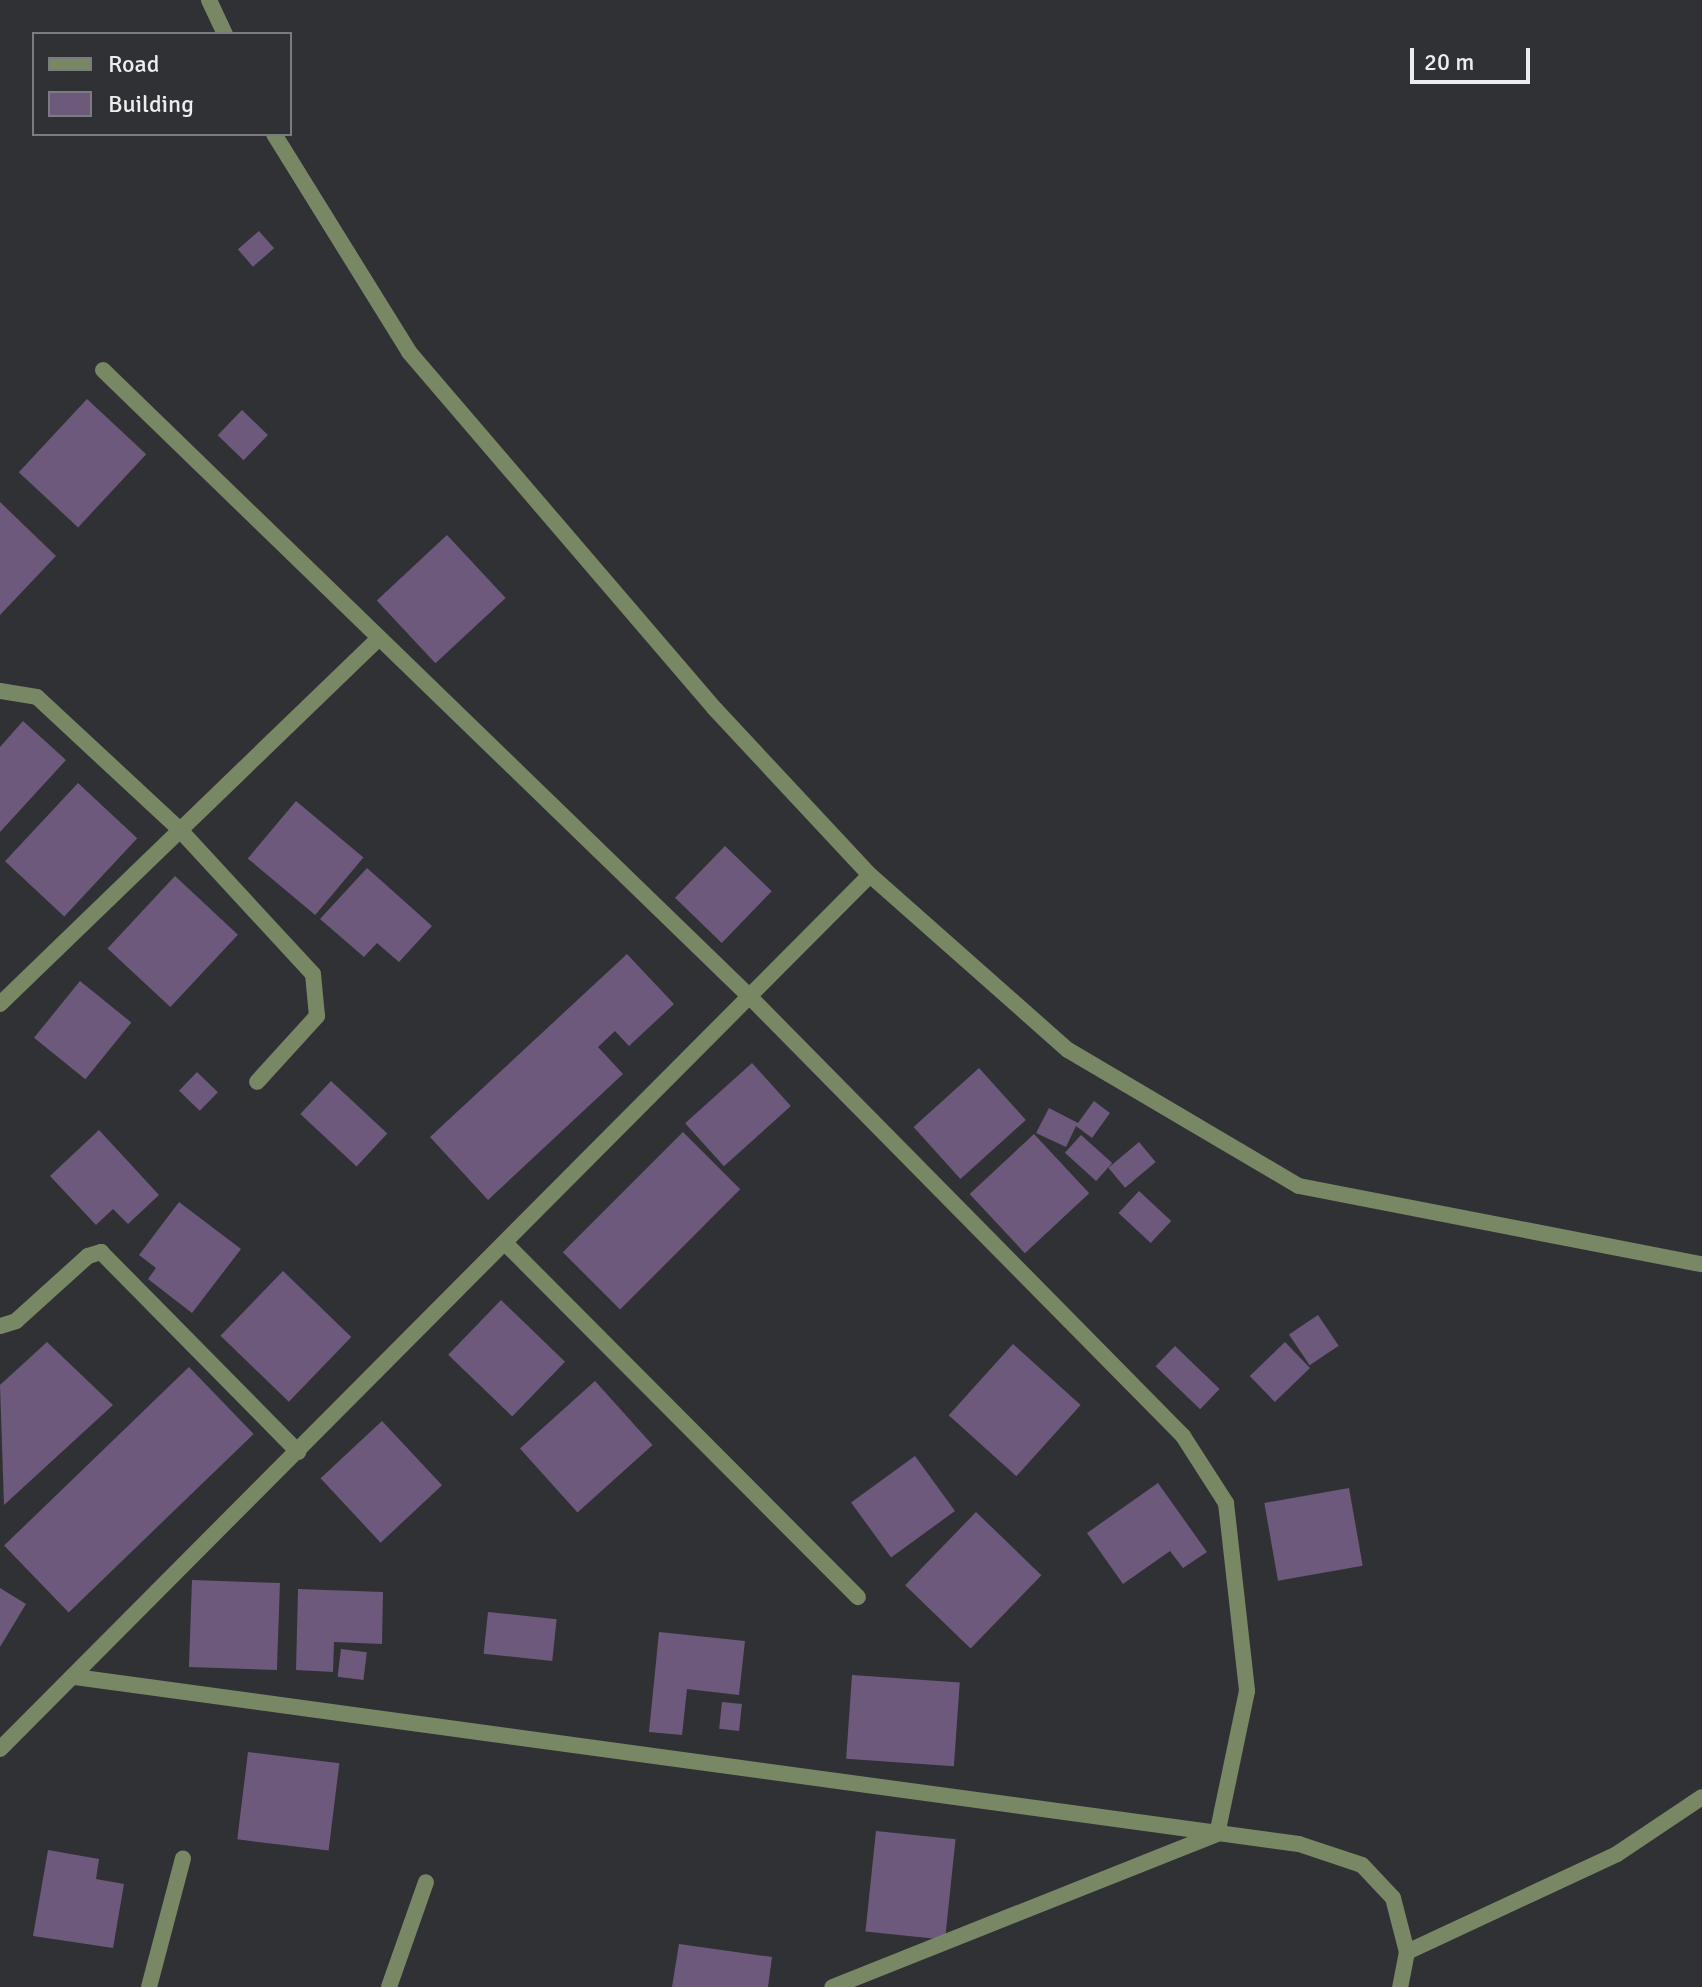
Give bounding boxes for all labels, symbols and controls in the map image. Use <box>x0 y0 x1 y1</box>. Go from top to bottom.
legend <box>32 32 292 136</box>
scale bar <box>1414 32 1534 82</box>
text: 20 m <box>1424 47 1474 77</box>
text: Road <box>108 49 159 79</box>
text: Building <box>108 89 194 119</box>

